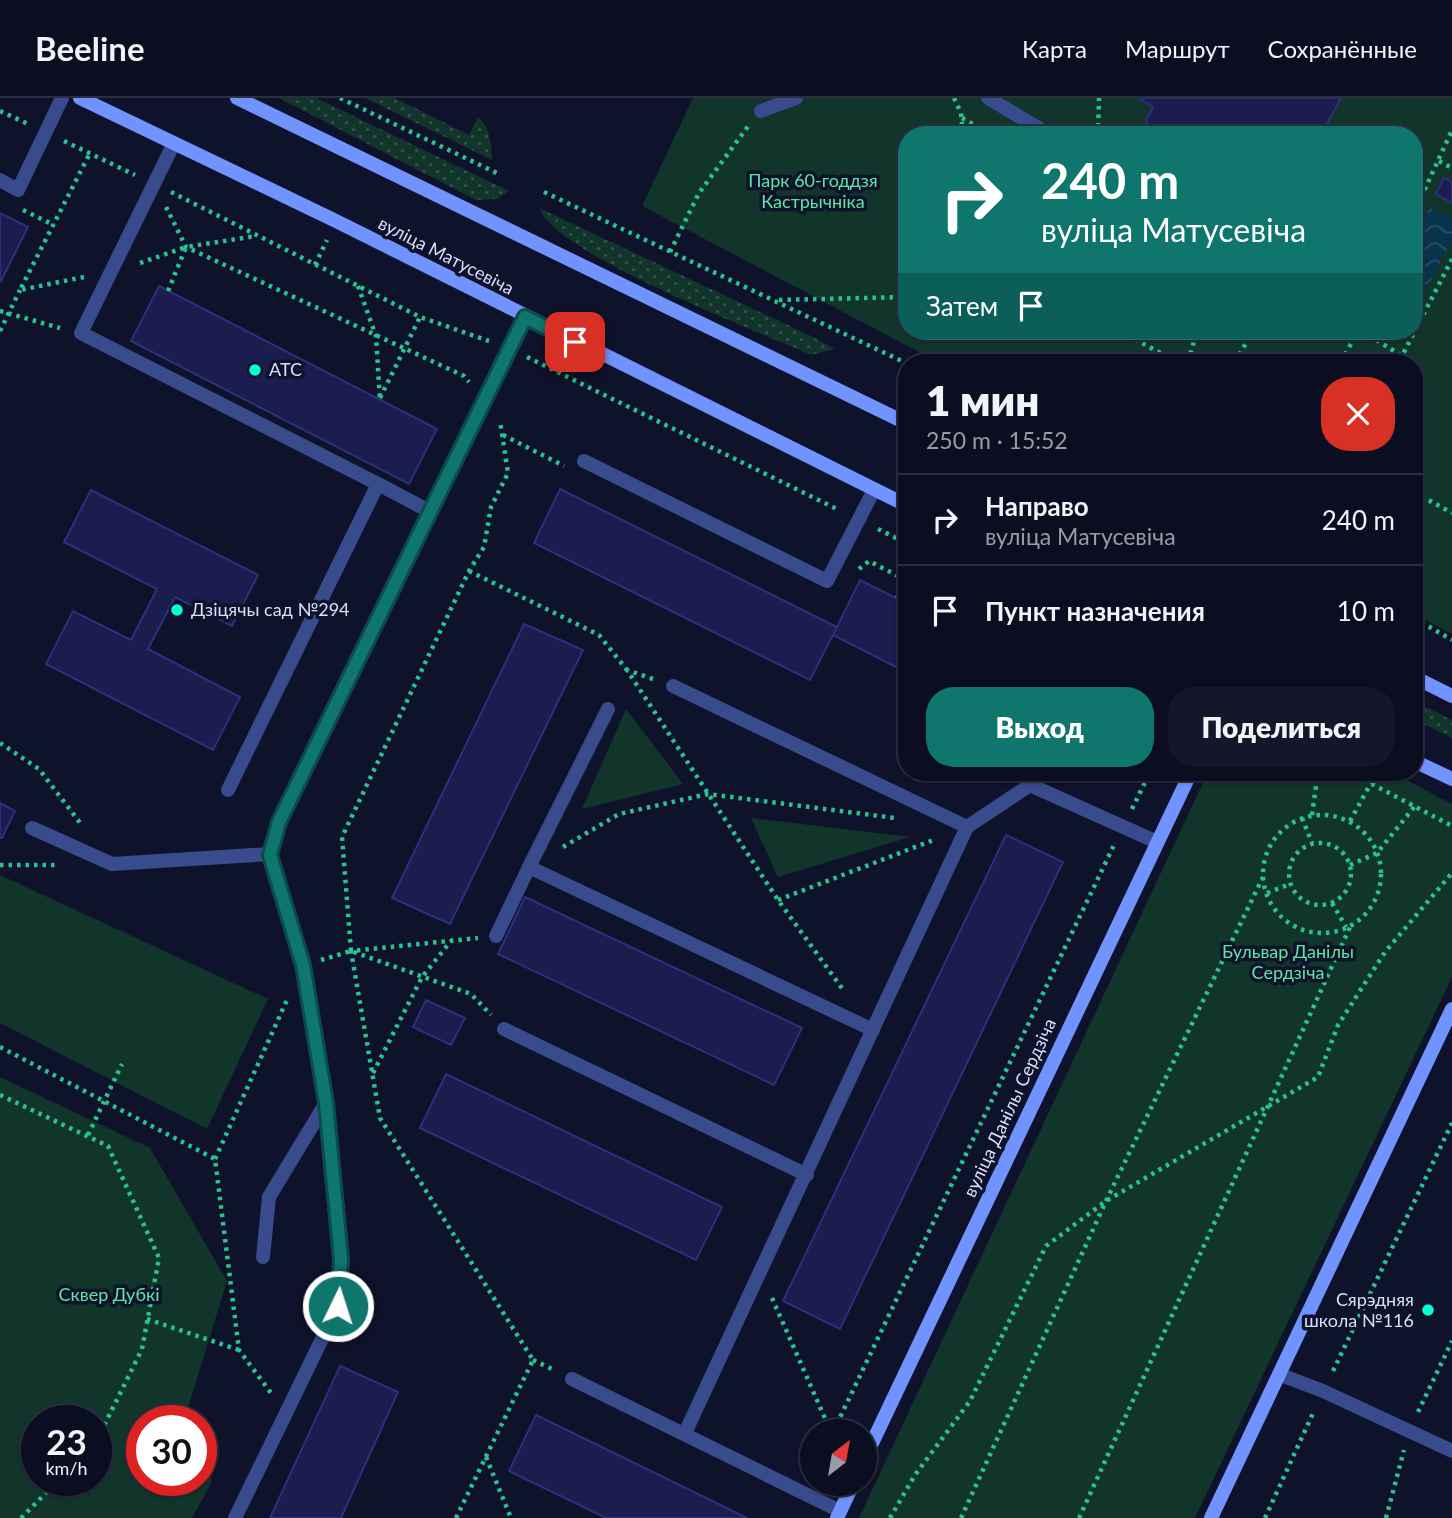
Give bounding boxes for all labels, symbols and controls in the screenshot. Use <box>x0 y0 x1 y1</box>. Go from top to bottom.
text: Beeline <box>35 28 145 68</box>
text: Карта <box>1022 34 1087 63</box>
text: Маршрут <box>1125 34 1230 63</box>
text: Сохранённые <box>1268 34 1417 63</box>
text: 240 m <box>1041 151 1179 209</box>
icon: right <box>926 154 1017 245</box>
park label: Парк 60-годдзя Кастрычніка <box>748 169 878 212</box>
text: вуліца Матусевіча <box>1041 210 1306 249</box>
street label: вуліца Матусевіча <box>375 211 518 299</box>
icon: arrive <box>1012 287 1050 325</box>
text: Затем <box>926 290 998 322</box>
pin <box>545 312 605 372</box>
icon: arrive <box>556 323 594 361</box>
place label: АТС <box>269 358 302 380</box>
marker: АТС <box>247 362 263 378</box>
text: 1 мин <box>926 375 1040 425</box>
button: close <box>1321 377 1395 451</box>
text: 250 m · 15:52 <box>926 426 1068 454</box>
text: Направо <box>985 490 1089 522</box>
icon: right <box>926 501 964 539</box>
text: 240 m <box>1322 504 1395 536</box>
text: вуліца Матусевіча <box>985 522 1176 550</box>
icon: arrive <box>926 592 964 630</box>
text: Пункт назначения <box>985 595 1205 627</box>
text: 10 m <box>1337 595 1395 627</box>
place label: Дзіцячы сад №294 <box>191 598 350 620</box>
marker: Дзіцячы сад №294 <box>169 602 185 618</box>
button: Выход <box>926 687 1154 767</box>
button: Поделиться <box>1168 687 1395 767</box>
park label: Бульвар Данілы Сердзіча <box>1222 940 1354 983</box>
street label: вуліца Данілы Сердзіча <box>958 1015 1060 1201</box>
position arrow <box>301 1269 375 1343</box>
park label: Сквер Дубкі <box>58 1283 160 1305</box>
place label: Сярэдняя школа №116 <box>1304 1288 1414 1331</box>
marker: Сярэдняя школа №116 <box>1420 1302 1436 1318</box>
speed limit sign: 30 <box>126 1405 217 1496</box>
north arrow <box>800 1419 877 1496</box>
map controls <box>800 1419 877 1496</box>
text: 23 <box>46 1420 87 1462</box>
text: km/h <box>45 1457 88 1479</box>

